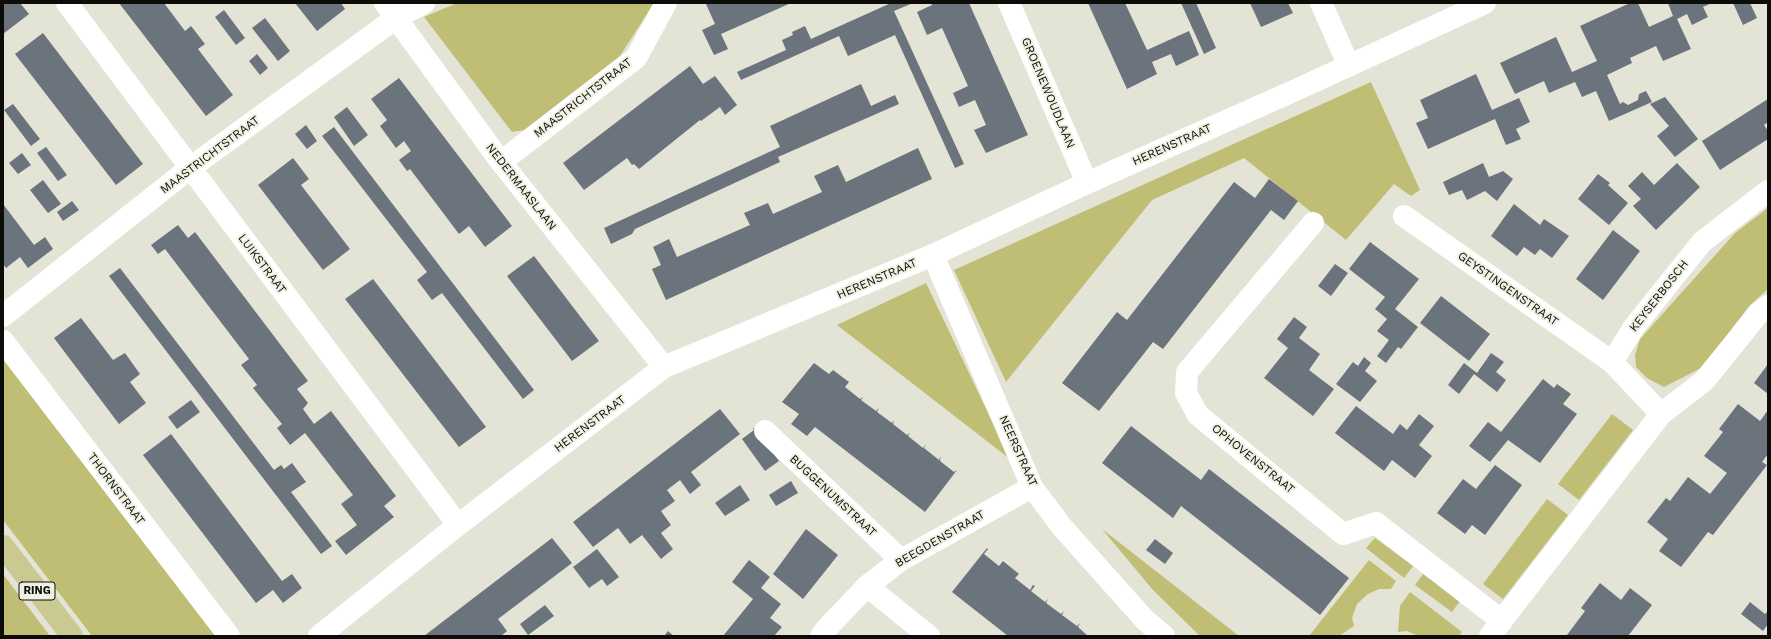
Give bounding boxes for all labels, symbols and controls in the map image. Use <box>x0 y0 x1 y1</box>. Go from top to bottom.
street label: GROENEWOUDLAAN <box>1018 35 1078 151</box>
street label: MAASTRICHTSTRAAT <box>531 55 635 141</box>
street label: MAASTRICHTSTRAAT <box>158 113 262 197</box>
street label: HERENSTRAAT <box>1130 121 1214 169</box>
street label: NEDERMAASLAAN <box>483 141 559 233</box>
street label: LUIKSTRAAT <box>235 231 289 297</box>
street label: GEYSTINGENSTRAAT <box>1455 249 1561 329</box>
street label: HERENSTRAAT <box>835 256 919 302</box>
street label: KEYSERBOSCH <box>1627 257 1691 335</box>
street label: HERENSTRAAT <box>552 393 628 455</box>
street label: NEERSTRAAT <box>996 413 1040 489</box>
street label: OPHOVENSTRAAT <box>1209 421 1297 497</box>
street label: THORNSTRAAT <box>84 450 148 528</box>
street label: BUGGENUMSTRAAT <box>787 452 879 540</box>
street label: BEEGDENSTRAAT <box>893 507 987 571</box>
road number: RING <box>19 582 55 600</box>

